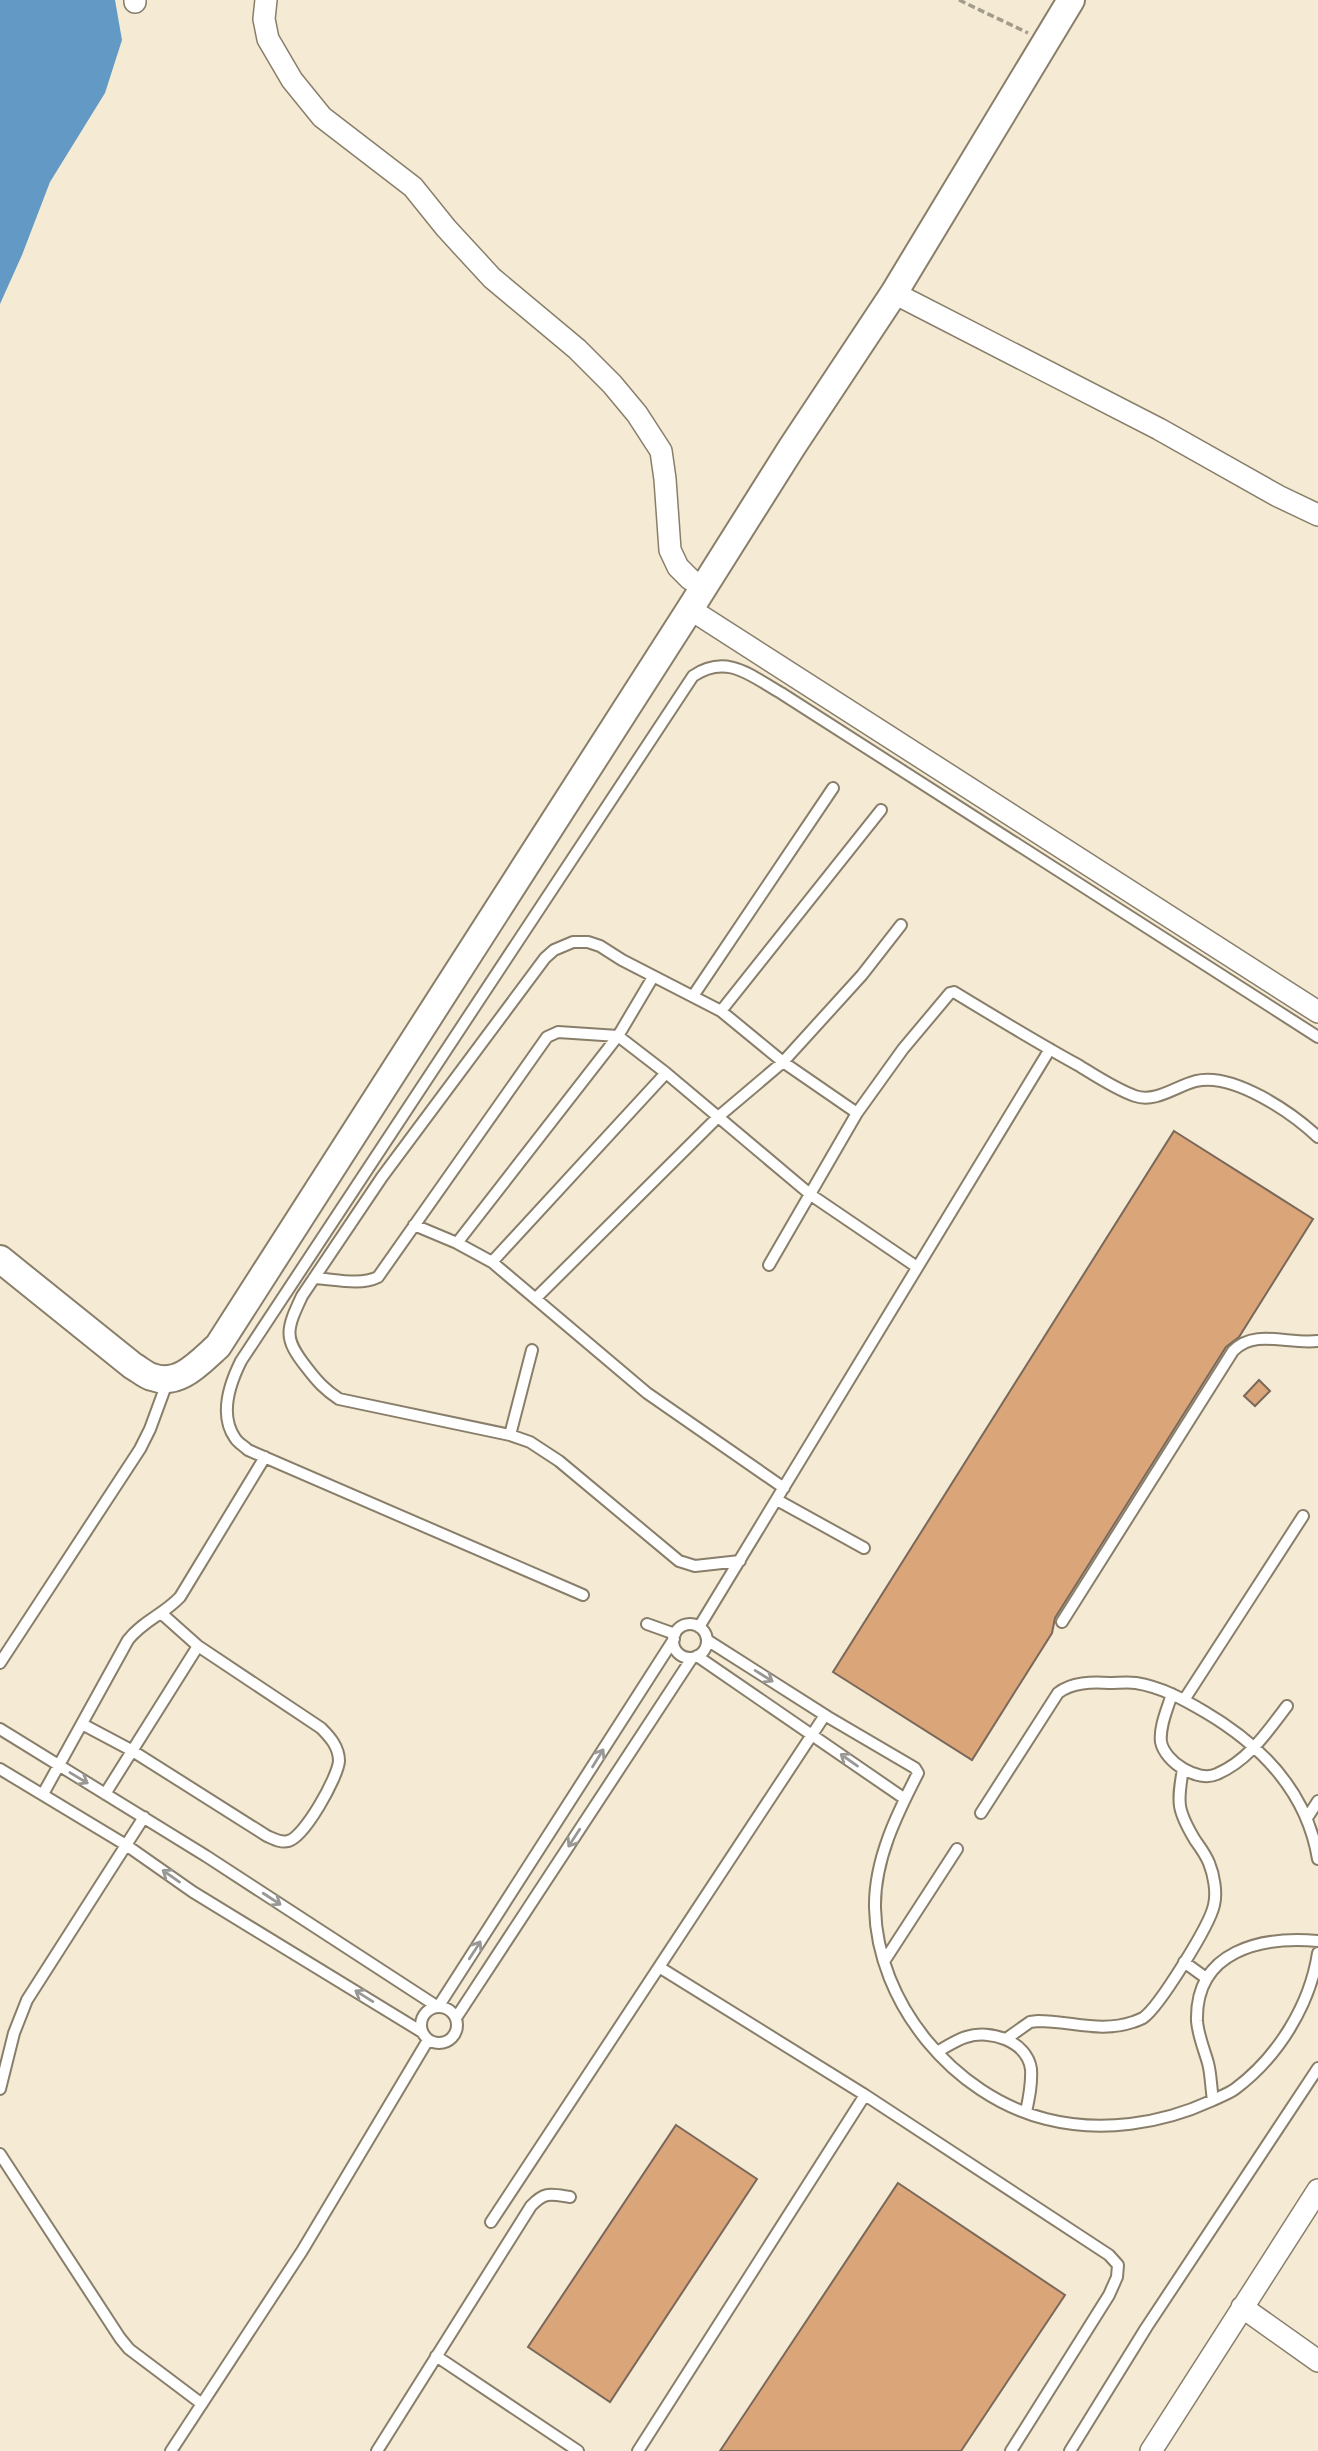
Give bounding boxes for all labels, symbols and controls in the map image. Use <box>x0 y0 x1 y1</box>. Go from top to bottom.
one-way arrow <box>754 1670 774 1684</box>
one-way arrow <box>592 1749 606 1769</box>
one-way arrow <box>840 1753 859 1767</box>
one-way arrow <box>68 1772 88 1786</box>
one-way arrow <box>567 1828 582 1847</box>
one-way arrow <box>162 1869 181 1883</box>
one-way arrow <box>262 1891 281 1906</box>
one-way arrow <box>468 1941 483 1960</box>
one-way arrow <box>355 1989 374 2004</box>

